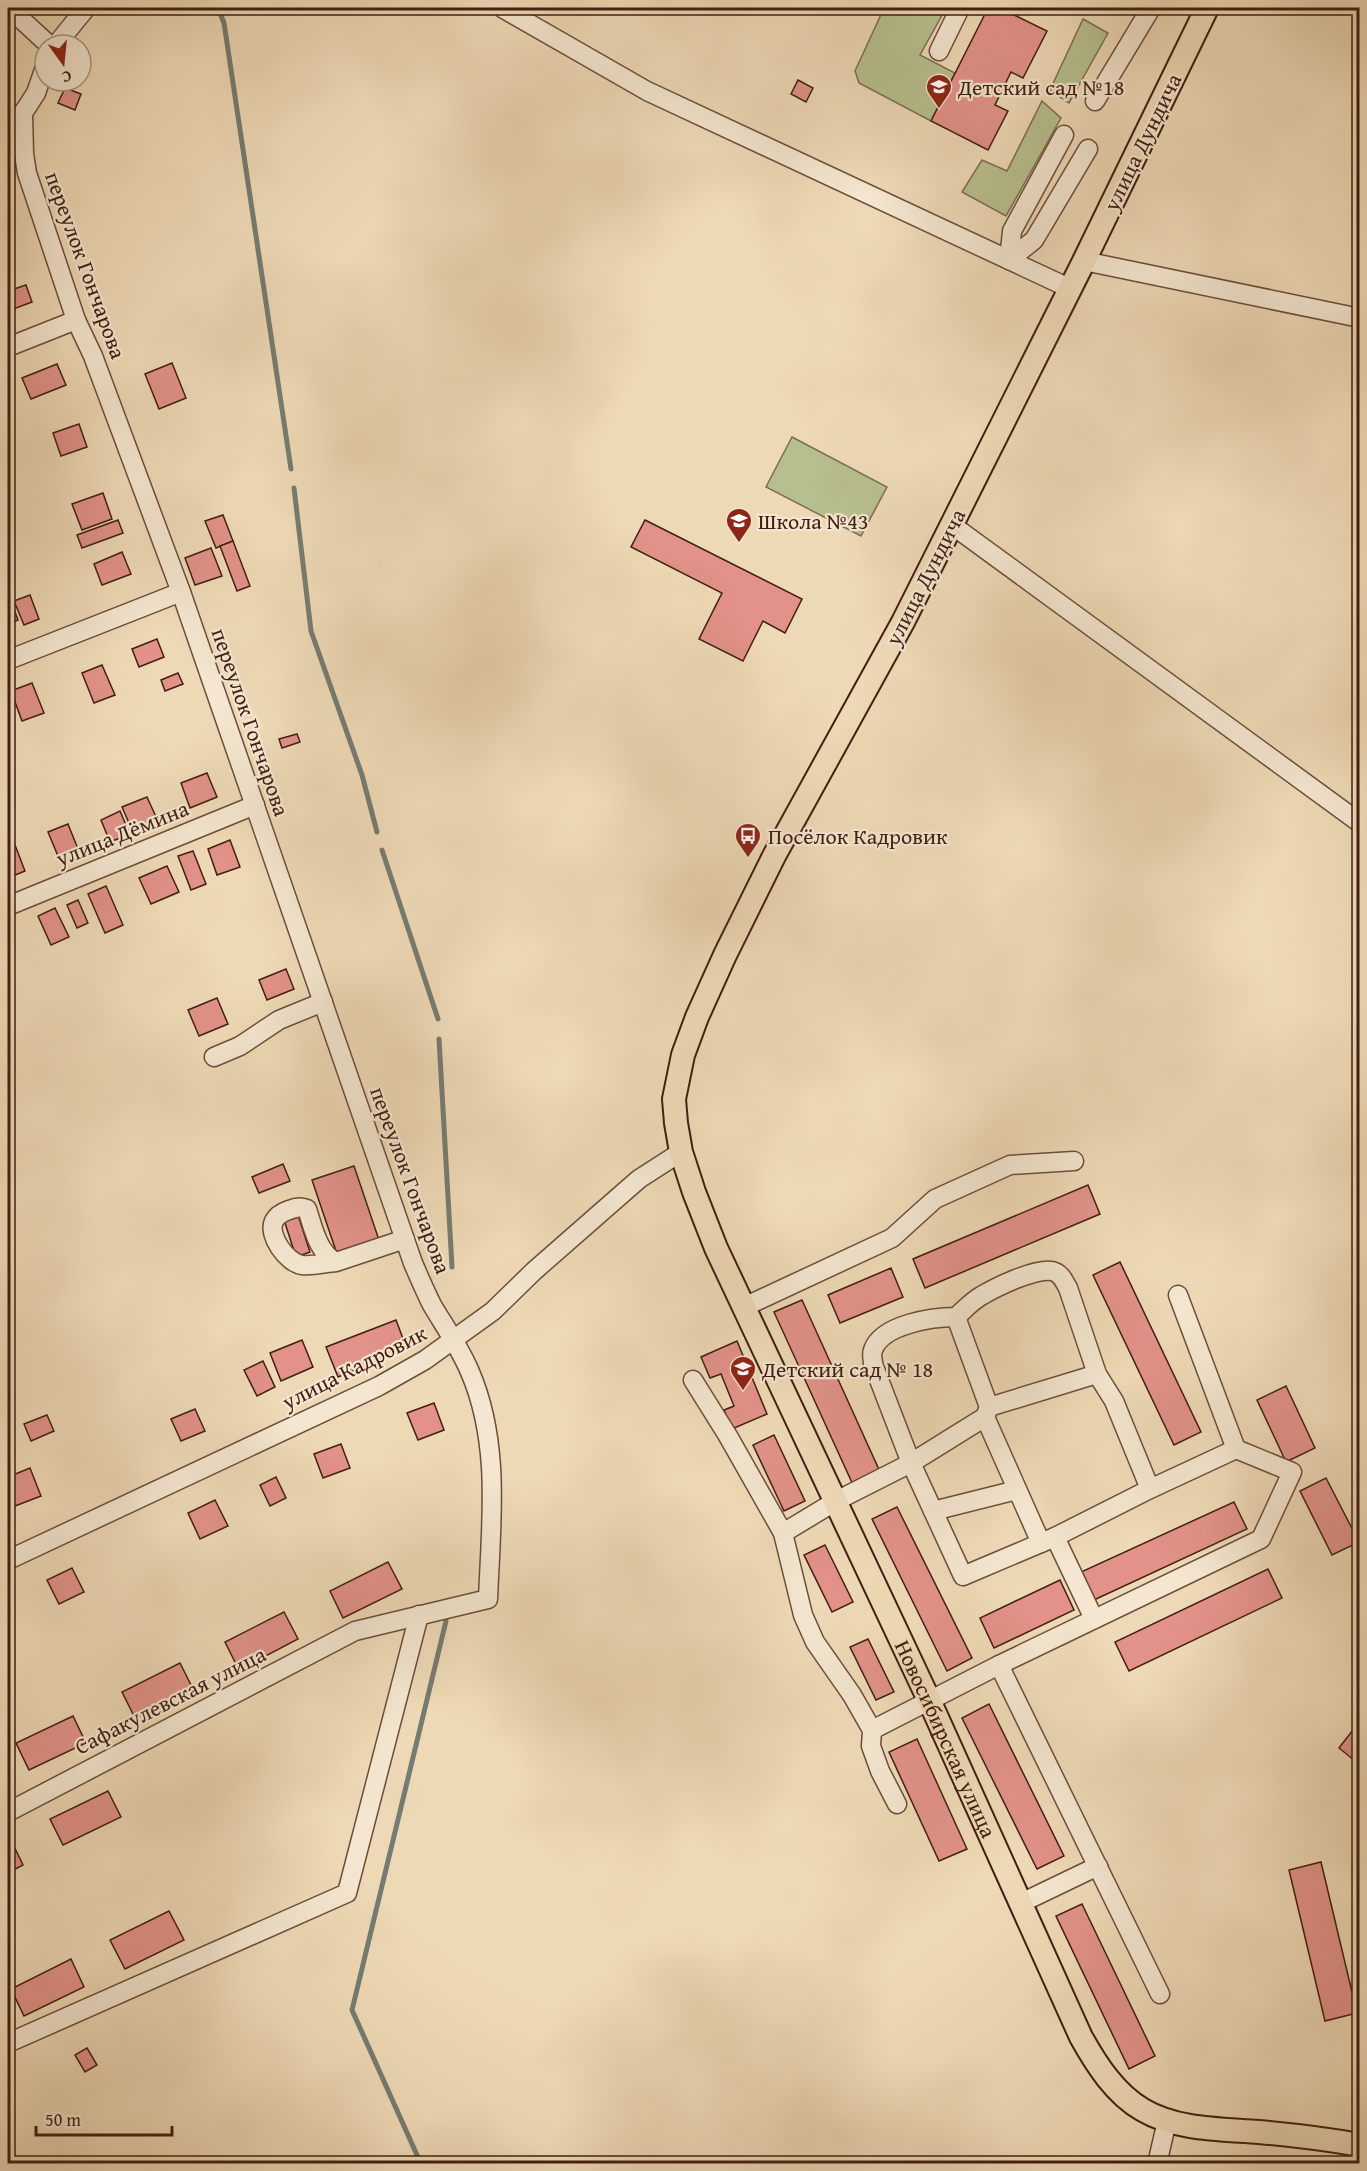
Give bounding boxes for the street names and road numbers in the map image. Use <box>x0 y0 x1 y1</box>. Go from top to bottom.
street label: улица Дундича <box>1094 67 1189 217</box>
street label: переулок Гончарова <box>37 167 135 364</box>
street label: улица Дундича <box>876 503 973 652</box>
street label: переулок Гончарова <box>204 624 298 821</box>
street label: улица Дёмина <box>50 792 194 875</box>
street label: переулок Гончарова <box>362 1082 460 1279</box>
street label: улица Кадровик <box>275 1317 432 1418</box>
street label: Новосибирская улица <box>887 1635 1005 1843</box>
street label: Сафакулевская улица <box>69 1638 272 1762</box>

